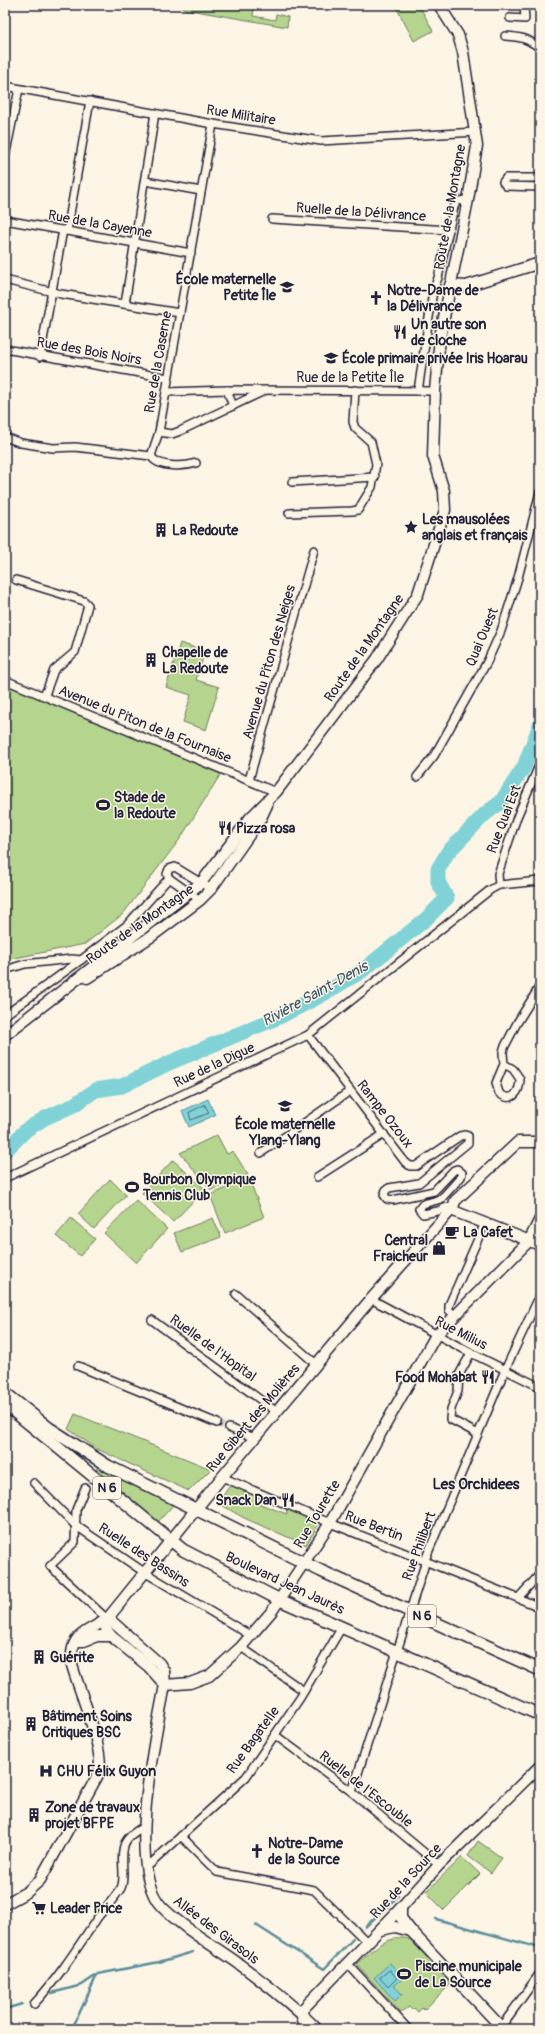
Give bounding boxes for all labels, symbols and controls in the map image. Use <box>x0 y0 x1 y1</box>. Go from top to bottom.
street label: Rue Militaire <box>205 101 277 129</box>
street label: Route de la Montagne <box>431 143 469 271</box>
street label: Ruelle de la Délivrance <box>295 199 427 225</box>
street label: Rue de la Cayenne <box>47 206 153 242</box>
place label: École maternelle Petite Île <box>176 270 277 304</box>
school or university icon: École maternelle Petite Île <box>279 279 295 295</box>
place label: Notre-Dame de la Délivrance <box>387 282 480 315</box>
church icon: Notre-Dame de la Délivrance <box>368 290 384 306</box>
street label: Rue de la Caserne <box>141 310 175 414</box>
place label: Un autre son de cloche <box>411 316 486 349</box>
restaurant icon: Un autre son de cloche <box>392 324 408 340</box>
street label: Rue des Bois Noirs <box>35 333 144 369</box>
place label: École primaire privée Iris Hoarau <box>342 349 528 367</box>
school or university icon: École primaire privée Iris Hoarau <box>323 350 339 366</box>
street label: Rue de la Petite Île <box>296 369 404 386</box>
place label: Les mausolées anglais et français <box>422 511 528 544</box>
place icon: Les mausolées anglais et français <box>403 519 419 535</box>
building icon: La Redoute <box>153 522 169 538</box>
place label: La Redoute <box>172 522 239 539</box>
street label: Avenue du Piton des Neiges <box>239 582 299 741</box>
street label: Route de la Montagne <box>321 591 408 705</box>
street label: Quai Ouest <box>462 605 502 669</box>
place label: Chapelle de La Redoute <box>162 644 229 677</box>
building icon: Chapelle de La Redoute <box>143 652 159 668</box>
street label: Avenue du Piton de la Fournaise <box>56 682 234 766</box>
street label: Rue Quai Est <box>483 782 525 856</box>
place label: Stade de la Redoute <box>114 789 177 822</box>
sports icon: Stade de la Redoute <box>95 797 111 813</box>
restaurant icon: Pizza rosa <box>217 820 233 836</box>
place label: Pizza rosa <box>236 820 296 837</box>
street label: Route de la Montagne <box>83 880 197 967</box>
water label: Rivière Saint-Denis <box>259 956 373 1031</box>
street label: Rue de la Digue <box>171 1039 257 1091</box>
street label: Rampe Ozoux <box>353 1077 417 1151</box>
school or university icon: École maternelle Ylang-Ylang <box>277 1098 293 1114</box>
place label: École maternelle Ylang-Ylang <box>235 1115 336 1149</box>
place label: Bourbon Olympique Tennis Club <box>142 1171 257 1204</box>
sports icon: Bourbon Olympique Tennis Club <box>124 1179 140 1195</box>
cafe icon: La Cafet <box>444 1224 460 1240</box>
place label: La Cafet <box>463 1224 513 1241</box>
place label: Central Fraicheur <box>373 1232 429 1265</box>
shop icon: Central Fraicheur <box>431 1240 447 1256</box>
street label: Ruelle de l'Hopital <box>166 1311 260 1385</box>
street label: Rue Milius <box>432 1313 491 1354</box>
street label: Rue Gibert des Molières <box>203 1360 304 1476</box>
place label: Food Mohabat <box>395 1369 477 1386</box>
restaurant icon: Food Mohabat <box>480 1369 496 1385</box>
district label: Les Orchidees <box>432 1475 520 1494</box>
road number: N 6 <box>93 1477 121 1499</box>
street label: Rue Tourette <box>290 1477 344 1551</box>
place label: Snack Dan <box>216 1492 277 1509</box>
restaurant icon: Snack Dan <box>280 1492 296 1508</box>
street label: Rue Bertin <box>343 1507 406 1545</box>
street label: Rue Philibert <box>399 1509 439 1583</box>
street label: Ruelle des Bassins <box>95 1519 193 1591</box>
street label: Boulevard Jean Jaurès <box>223 1548 348 1618</box>
road number: N 6 <box>408 1605 436 1627</box>
building icon: Guérite <box>31 1649 47 1665</box>
place label: Guérite <box>50 1649 95 1666</box>
street label: Rue Bagatelle <box>223 1703 283 1777</box>
place label: Bâtiment Soins Critiques BSC <box>42 1708 132 1741</box>
building icon: Bâtiment Soins Critiques BSC <box>23 1716 39 1732</box>
street label: Ruelle de l'Escouble <box>316 1747 416 1831</box>
hospital icon: CHU Félix Guyon <box>38 1763 54 1779</box>
place label: CHU Félix Guyon <box>57 1763 156 1780</box>
place label: Zone de travaux projet BFPE <box>45 1799 140 1832</box>
building icon: Zone de travaux projet BFPE <box>26 1807 42 1823</box>
place label: Notre-Dame de la Source <box>268 1835 344 1868</box>
street label: Rue de la Source <box>367 1840 445 1922</box>
church icon: Notre-Dame de la Source <box>249 1843 265 1859</box>
street label: Allée des Girasols <box>170 1892 263 1968</box>
supermarket icon: Leader Price <box>31 1900 47 1916</box>
place label: Leader Price <box>50 1900 123 1917</box>
place label: Piscine municipale de La Source <box>415 1958 523 1991</box>
sports icon: Piscine municipale de La Source <box>396 1966 412 1982</box>

